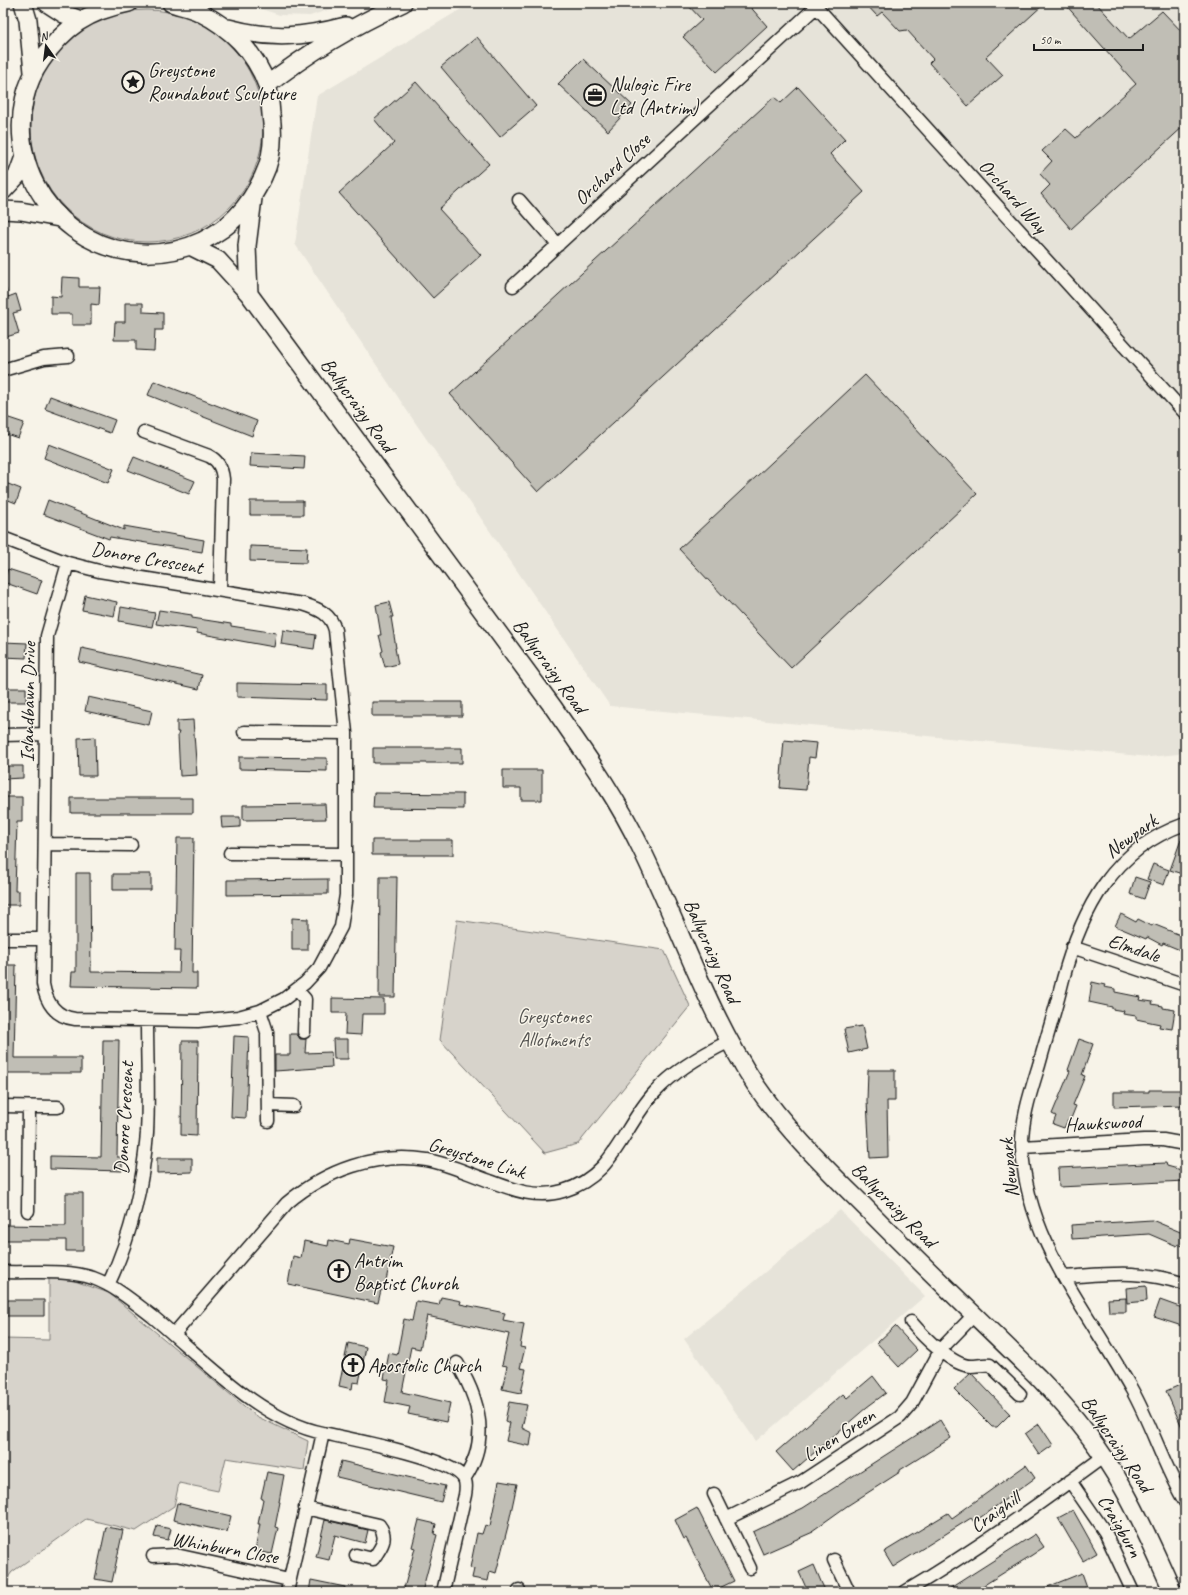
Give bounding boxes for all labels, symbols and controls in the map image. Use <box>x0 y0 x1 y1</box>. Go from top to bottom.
north arrow <box>26 26 66 66</box>
scale bar <box>1034 26 1143 52</box>
text: N <box>39 28 51 44</box>
text: 50 m <box>1040 32 1062 48</box>
place label: Greystone Roundabout Sculpture <box>148 58 297 106</box>
place icon: Greystone Roundabout Sculpture <box>120 69 146 95</box>
place label: Nulogic Fire Ltd (Antrim) <box>610 72 700 120</box>
office icon: Nulogic Fire Ltd (Antrim) <box>582 82 608 108</box>
street label: Orchard Close <box>569 126 656 211</box>
street label: Orchard Way <box>973 154 1054 240</box>
street label: Ballycraigy Road <box>315 353 403 460</box>
street label: Donore Crescent <box>89 536 207 580</box>
street label: Ballycraigy Road <box>507 614 595 721</box>
street label: Islandbawn Drive <box>14 640 42 762</box>
street label: Newpark <box>1100 808 1164 863</box>
street label: Ballycraigy Road <box>678 895 747 1010</box>
street label: Elmdale <box>1105 928 1164 968</box>
park label: Greystones Allotments <box>517 1004 593 1052</box>
street label: Donore Crescent <box>109 1059 140 1175</box>
street label: Hawkswood <box>1064 1108 1145 1137</box>
street label: Greystone Link <box>426 1131 530 1185</box>
street label: Newpark <box>993 1136 1025 1199</box>
street label: Ballycraigy Road <box>846 1157 944 1255</box>
place label: Antrim Baptist Church <box>354 1248 460 1296</box>
church icon: Antrim Baptist Church <box>326 1258 352 1284</box>
church icon: Apostolic Church <box>340 1352 366 1378</box>
place label: Apostolic Church <box>368 1353 482 1378</box>
street label: Ballycraigy Road <box>1076 1391 1160 1500</box>
street label: Linen Green <box>798 1402 881 1468</box>
street label: Craighill <box>965 1484 1028 1538</box>
street label: Craigburn <box>1092 1490 1148 1563</box>
street label: Whinburn Close <box>170 1526 282 1570</box>

